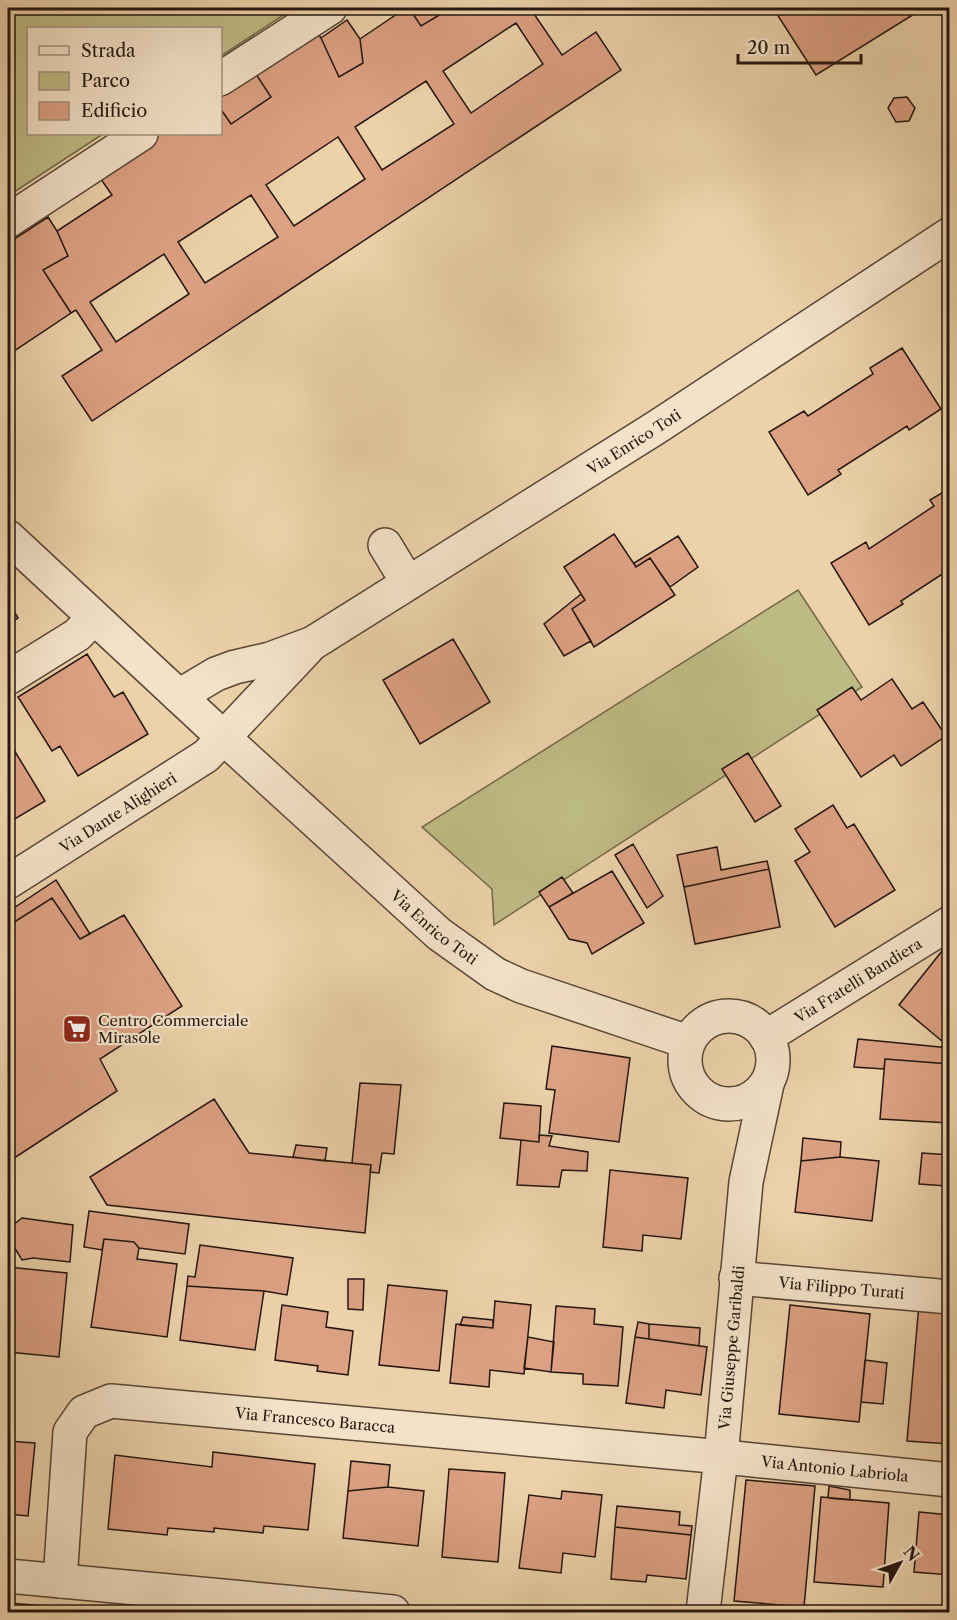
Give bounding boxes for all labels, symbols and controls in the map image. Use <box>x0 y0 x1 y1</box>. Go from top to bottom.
legend <box>27 27 222 135</box>
scale bar <box>738 27 861 65</box>
text: 20 m <box>747 37 791 59</box>
text: Strada <box>81 40 136 62</box>
text: Parco <box>81 70 130 92</box>
text: Edificio <box>81 100 147 122</box>
street label: Via Enrico Toti <box>583 404 685 479</box>
street label: Via Dante Alighieri <box>55 768 180 857</box>
street label: Via Enrico Toti <box>386 885 482 969</box>
street label: Via Fratelli Bandiera <box>790 933 925 1027</box>
place label: Centro Commerciale Mirasole <box>98 1011 248 1047</box>
supermarket icon: Centro Commerciale Mirasole <box>61 1013 93 1045</box>
street label: Via Giuseppe Garibaldi <box>714 1264 748 1432</box>
street label: Via Filippo Turati <box>777 1272 906 1302</box>
street label: Via Francesco Baracca <box>233 1403 396 1436</box>
street label: Via Antonio Labriola <box>759 1451 910 1485</box>
north arrow <box>870 1533 930 1593</box>
text: N <box>899 1542 924 1565</box>

